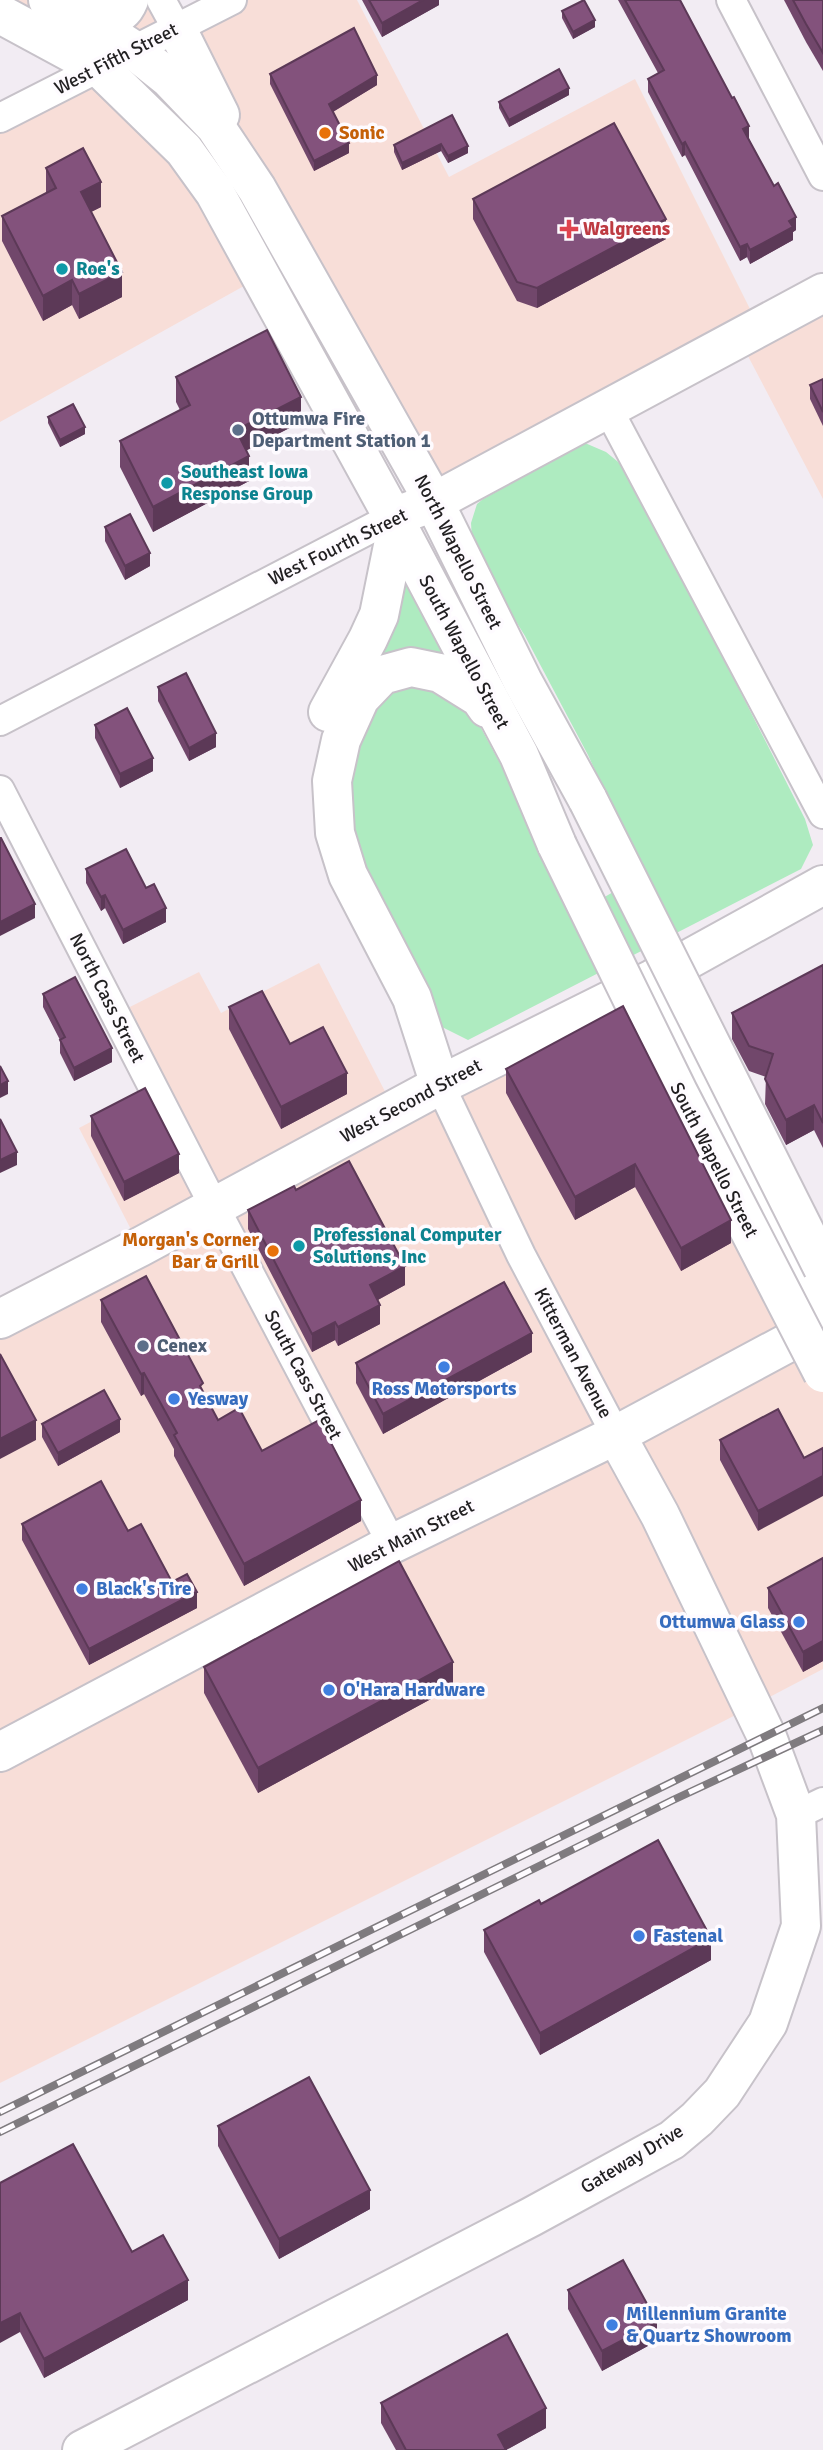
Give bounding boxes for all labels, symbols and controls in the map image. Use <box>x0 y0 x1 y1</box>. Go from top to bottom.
street label: West Fifth Street <box>50 17 182 100</box>
place label: Sonic <box>339 121 385 145</box>
marker: Sonic <box>317 125 333 141</box>
place label: Walgreens <box>583 217 670 241</box>
marker: Walgreens <box>561 221 577 237</box>
place label: Roe's <box>76 257 120 281</box>
marker: Roe's <box>54 261 70 277</box>
place label: Ottumwa Fire Department Station 1 <box>252 407 431 453</box>
marker: Ottumwa Fire Department Station 1 <box>230 422 246 438</box>
place label: Southeast Iowa Response Group <box>181 460 313 506</box>
street label: North Wapello Street <box>409 471 508 634</box>
marker: Southeast Iowa Response Group <box>159 475 175 491</box>
street label: West Fourth Street <box>265 503 412 591</box>
street label: South Wapello Street <box>413 571 515 733</box>
street label: North Cass Street <box>64 929 150 1067</box>
street label: West Second Street <box>336 1053 486 1148</box>
street label: South Wapello Street <box>664 1078 764 1242</box>
place label: Professional Computer Solutions, Inc <box>313 1223 502 1269</box>
place label: Morgan's Corner Bar & Grill <box>122 1228 259 1274</box>
marker: Professional Computer Solutions, Inc <box>291 1238 307 1254</box>
marker: Morgan's Corner Bar & Grill <box>265 1243 281 1259</box>
street label: Kitterman Avenue <box>528 1283 618 1423</box>
street label: South Cass Street <box>259 1306 347 1444</box>
place label: Cenex <box>157 1334 208 1358</box>
marker: Cenex <box>135 1338 151 1354</box>
marker: Ross Motorsports <box>436 1359 452 1375</box>
place label: Ross Motorsports <box>372 1377 516 1401</box>
place label: Yesway <box>187 1387 249 1411</box>
marker: Yesway <box>166 1391 182 1407</box>
street label: West Main Street <box>344 1494 478 1578</box>
place label: Black's Tire <box>96 1577 191 1601</box>
marker: Black's Tire <box>74 1581 90 1597</box>
place label: Ottumwa Glass <box>659 1610 785 1634</box>
marker: Ottumwa Glass <box>791 1614 807 1630</box>
place label: O'Hara Hardware <box>343 1678 485 1702</box>
marker: O'Hara Hardware <box>321 1682 337 1698</box>
place label: Fastenal <box>653 1924 723 1948</box>
marker: Fastenal <box>631 1928 647 1944</box>
street label: Gateway Drive <box>576 2119 688 2199</box>
place label: Millennium Granite & Quartz Showroom <box>626 2302 792 2348</box>
marker: Millennium Granite & Quartz Showroom <box>604 2317 620 2333</box>

